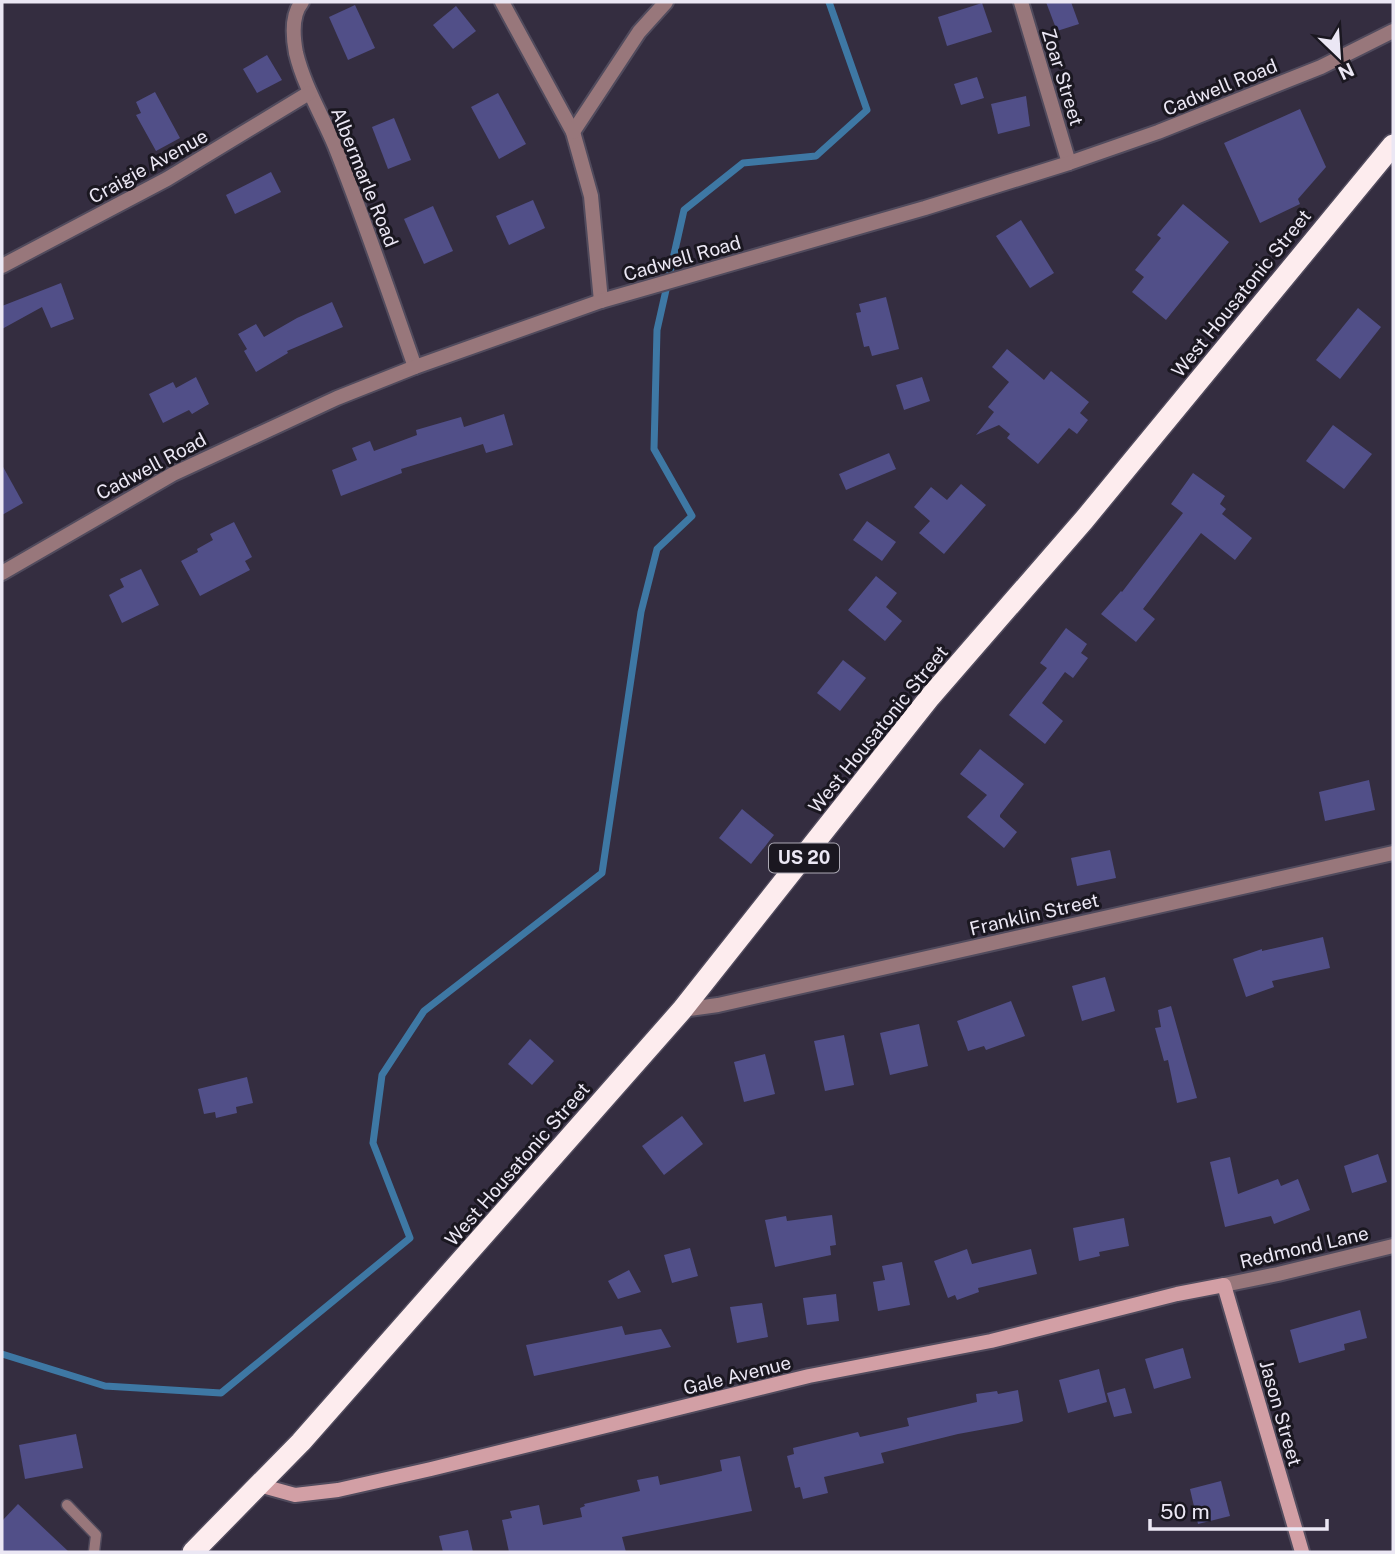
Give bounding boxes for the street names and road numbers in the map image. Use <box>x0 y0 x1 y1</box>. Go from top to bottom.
street label: Zoar Street <box>1038 26 1088 128</box>
street label: Cadwell Road <box>1160 54 1280 120</box>
street label: Albermarle Road <box>327 104 403 250</box>
street label: Craigie Avenue <box>85 124 211 208</box>
street label: West Housatonic Street <box>1167 205 1315 381</box>
street label: Cadwell Road <box>621 231 743 285</box>
street label: Cadwell Road <box>92 428 210 504</box>
street label: West Housatonic Street <box>804 641 952 817</box>
road number: US 20 <box>769 844 839 872</box>
street label: Franklin Street <box>967 888 1101 940</box>
street label: West Housatonic Street <box>440 1078 594 1250</box>
street label: Redmond Lane <box>1237 1221 1371 1273</box>
street label: Gale Avenue <box>681 1351 793 1399</box>
street label: Jason Street <box>1255 1357 1307 1469</box>

